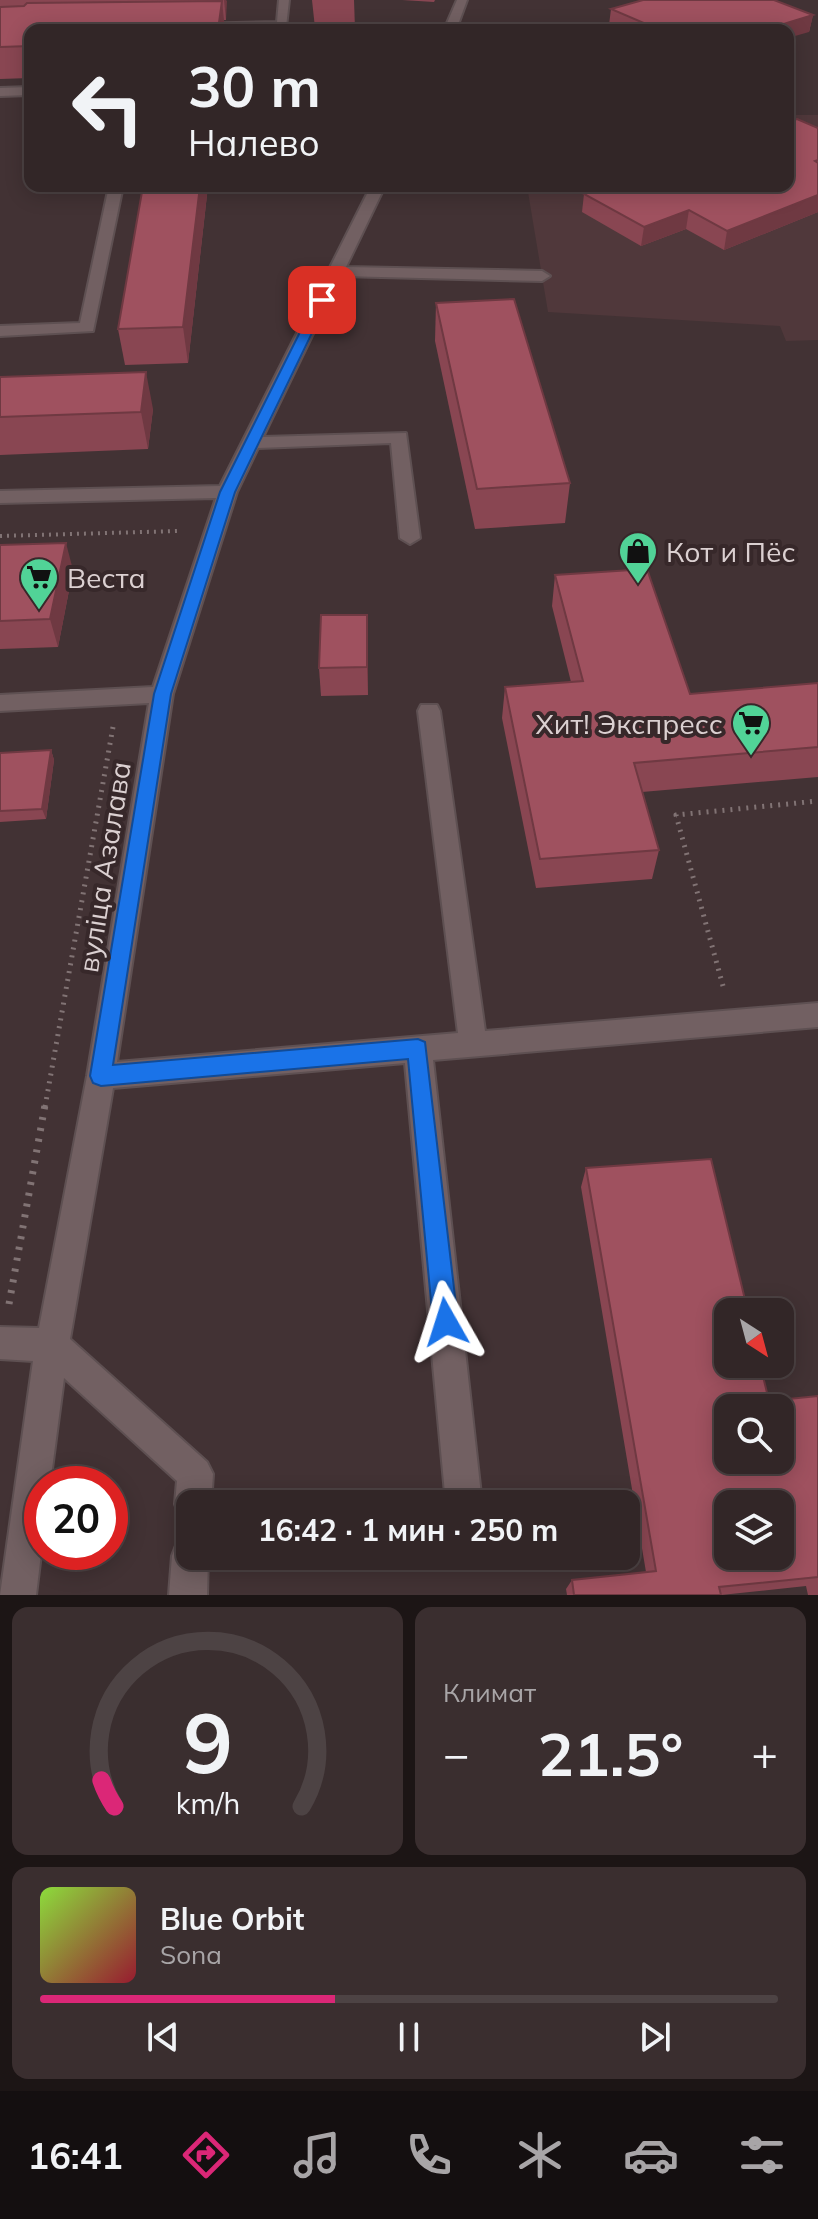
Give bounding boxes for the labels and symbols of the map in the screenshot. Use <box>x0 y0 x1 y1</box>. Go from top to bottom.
pin <box>288 266 356 334</box>
shop icon: Кот и Пёс <box>617 530 659 585</box>
place label: Кот и Пёс <box>666 534 796 569</box>
supermarket icon: Веста <box>18 556 60 611</box>
place label: Веста <box>67 560 146 595</box>
supermarket icon: Хит! Экспресс <box>730 702 772 757</box>
place label: Хит! Экспресс <box>536 706 723 741</box>
street label: вуліца Азалава <box>70 759 138 975</box>
position arrow <box>404 1280 488 1364</box>
north arrow <box>714 1298 794 1378</box>
speed limit sign: 20 <box>24 1466 128 1570</box>

